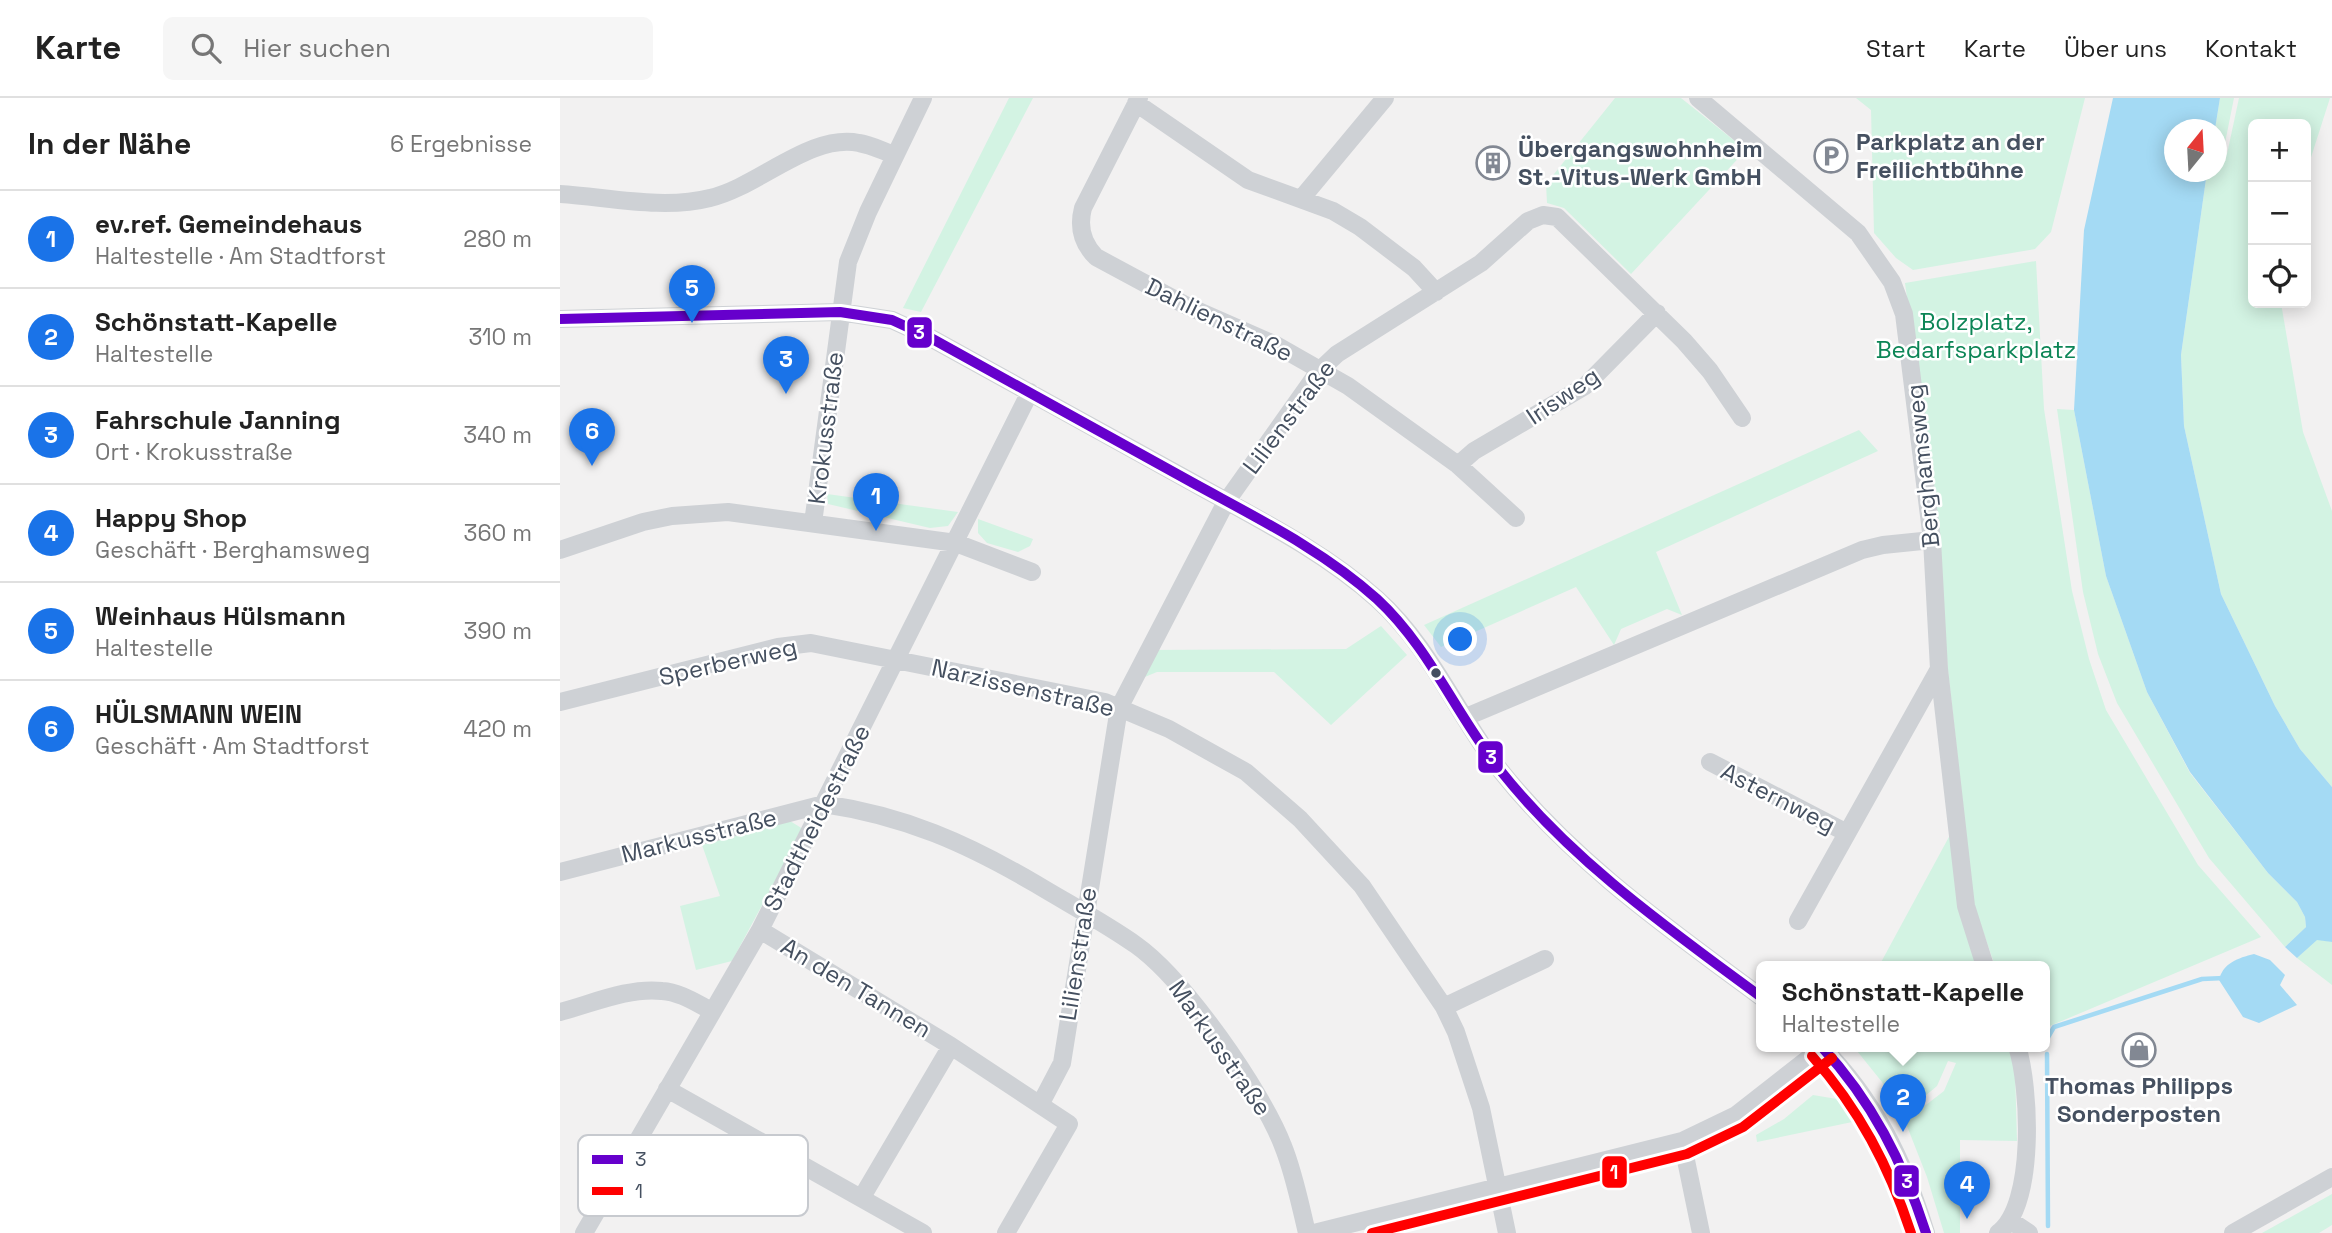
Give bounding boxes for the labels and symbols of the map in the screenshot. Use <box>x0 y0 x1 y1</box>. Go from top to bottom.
north arrow <box>2164 119 2227 182</box>
place label: Parkplatz an der Freilichtbühne <box>1856 126 2045 185</box>
place label: Übergangswohnheim St.-Vitus-Werk GmbH <box>1518 133 1763 192</box>
parking icon: Parkplatz an der Freilichtbühne <box>1812 137 1850 175</box>
building icon: Übergangswohnheim St.-Vitus-Werk GmbH <box>1474 144 1512 182</box>
pin: 5 <box>669 265 715 323</box>
street label: Dahlienstraße <box>1140 270 1298 369</box>
park label: Bolzplatz, Bedarfsparkplatz <box>1876 306 2076 365</box>
line badge: 3 <box>906 316 933 349</box>
text: 3 <box>913 320 925 345</box>
pin: 3 <box>763 336 809 394</box>
street label: Krokusstraße <box>801 350 850 506</box>
street label: Lilienstraße <box>1236 354 1342 480</box>
street label: Irisweg <box>1520 360 1605 431</box>
street label: Berghamsweg <box>1899 383 1947 549</box>
pin: 6 <box>569 408 615 466</box>
pin: 1 <box>853 473 899 531</box>
your location <box>1443 622 1477 656</box>
street label: Sperberweg <box>656 631 800 692</box>
street label: Narzissenstraße <box>929 651 1117 724</box>
unlabelled marker <box>1429 666 1443 680</box>
street label: Stadtheidestraße <box>756 719 877 916</box>
line badge: 3 <box>1477 740 1504 774</box>
text: 3 <box>1485 745 1497 770</box>
street label: Asternweg <box>1716 755 1841 840</box>
street label: Markusstraße <box>618 801 780 870</box>
street label: Lilienstraße <box>1052 885 1103 1023</box>
street label: An den Tannen <box>775 930 937 1045</box>
street label: Markusstraße <box>1162 974 1279 1122</box>
shop icon: Thomas Philipps Sonderposten <box>2120 1031 2158 1069</box>
place label: Thomas Philipps Sonderposten <box>2045 1070 2233 1129</box>
pin: 2 <box>1880 1074 1926 1132</box>
legend <box>578 1135 808 1216</box>
text: 3 <box>635 1147 646 1172</box>
line badge: 1 <box>1601 1155 1628 1189</box>
text: 1 <box>1610 1160 1618 1185</box>
pin: 4 <box>1944 1161 1990 1219</box>
line badge: 3 <box>1893 1164 1920 1198</box>
text: 3 <box>1901 1169 1913 1194</box>
text: 1 <box>635 1179 643 1204</box>

